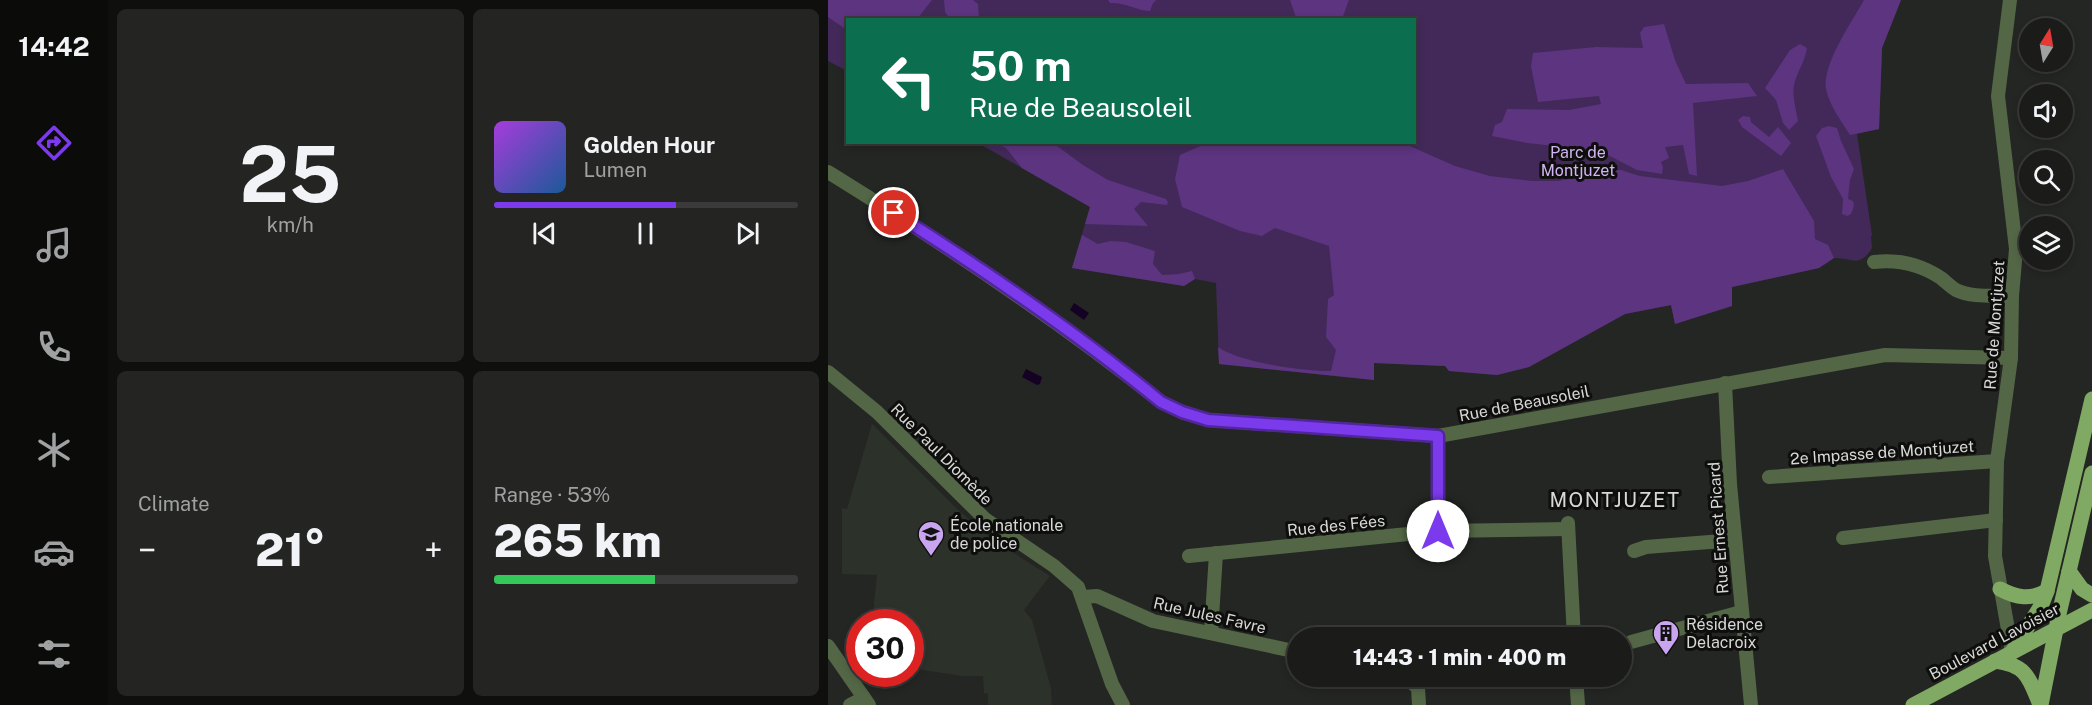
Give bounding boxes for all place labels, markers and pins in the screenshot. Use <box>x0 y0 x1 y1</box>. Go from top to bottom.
pin <box>868 187 919 238</box>
place label: École nationale de police <box>950 515 1063 553</box>
school or university icon: École nationale de police <box>916 519 946 557</box>
place label: Résidence Delacroix <box>1686 615 1763 652</box>
building icon: Résidence Delacroix <box>1651 618 1681 656</box>

